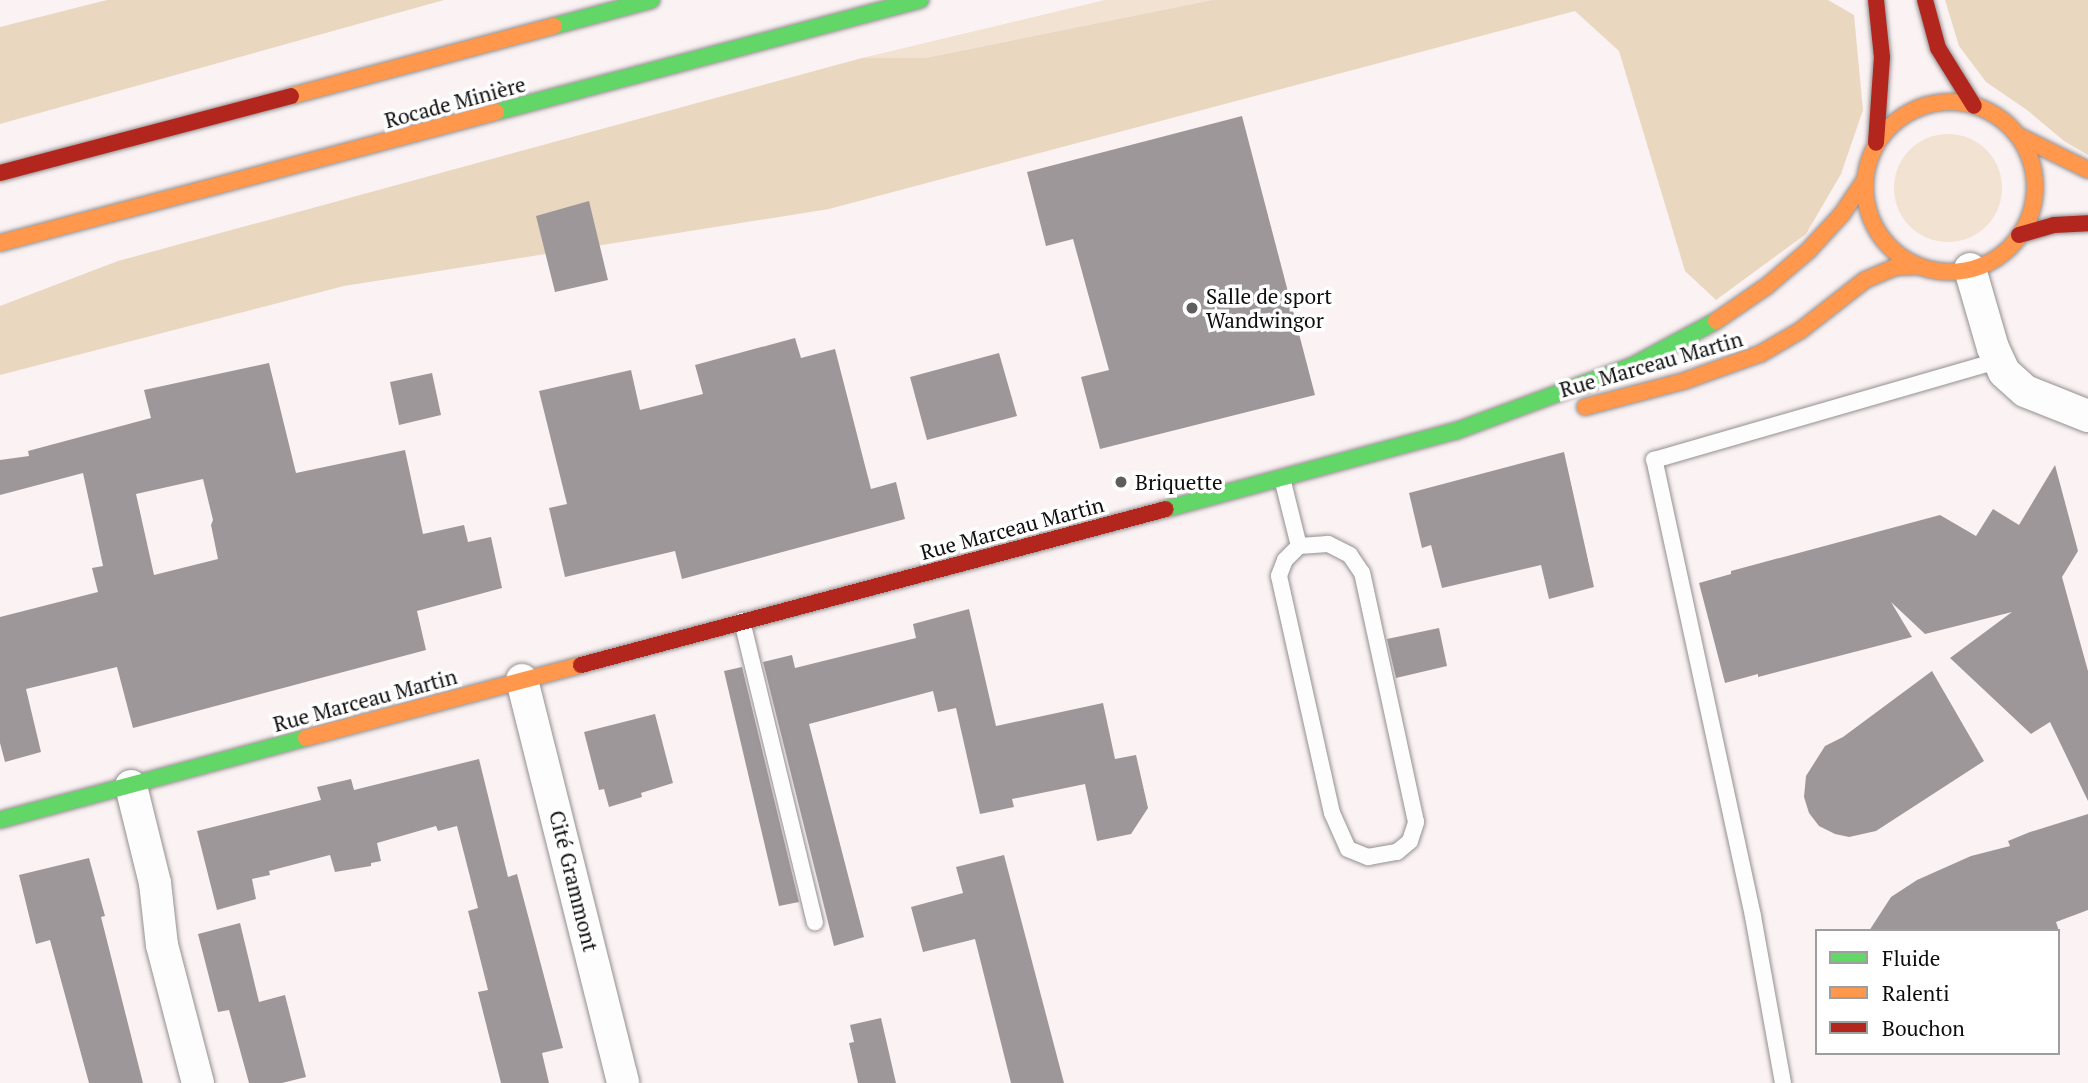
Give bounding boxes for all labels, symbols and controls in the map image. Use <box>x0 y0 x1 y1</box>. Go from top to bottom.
street label: Rocade Minière <box>382 71 528 133</box>
place label: Salle de sport Wandwingor <box>1206 283 1332 333</box>
marker: Salle de sport Wandwingor <box>1184 300 1200 316</box>
street label: Rue Marceau Martin <box>1557 326 1745 402</box>
place label: Briquette <box>1135 469 1223 495</box>
marker: Briquette <box>1113 474 1129 490</box>
street label: Rue Marceau Martin <box>917 491 1107 565</box>
street label: Rue Marceau Martin <box>270 663 460 737</box>
street label: Cité Grammont <box>544 808 604 954</box>
legend <box>1815 929 2060 1055</box>
text: Fluide <box>1882 944 1940 972</box>
text: Ralenti <box>1882 979 1949 1007</box>
text: Bouchon <box>1882 1014 1965 1042</box>

